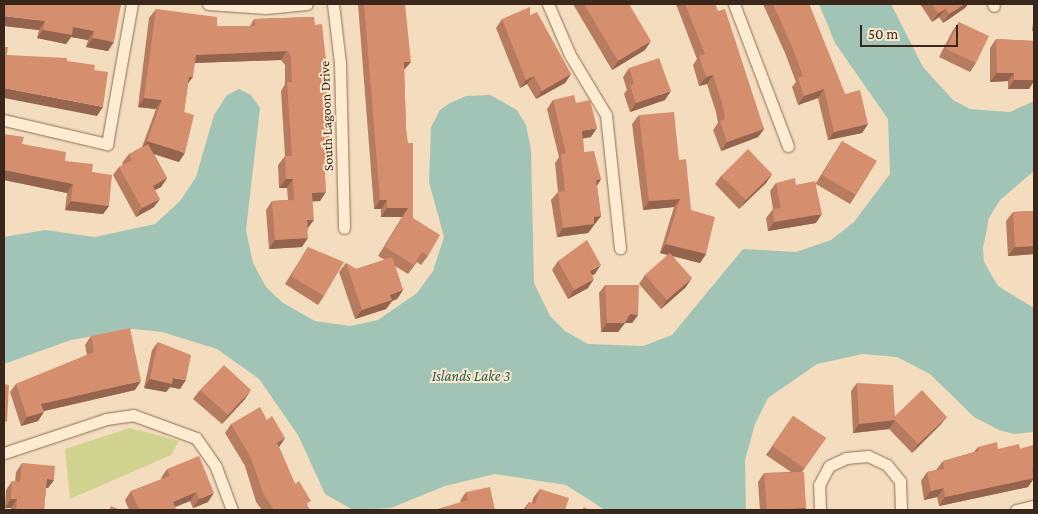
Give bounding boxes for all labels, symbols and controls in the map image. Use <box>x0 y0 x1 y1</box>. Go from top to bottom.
scale bar <box>863 15 960 47</box>
text: 50 m <box>868 26 898 42</box>
street label: South Lagoon Drive <box>316 61 336 171</box>
water label: Islands Lake 3 <box>432 368 510 386</box>

